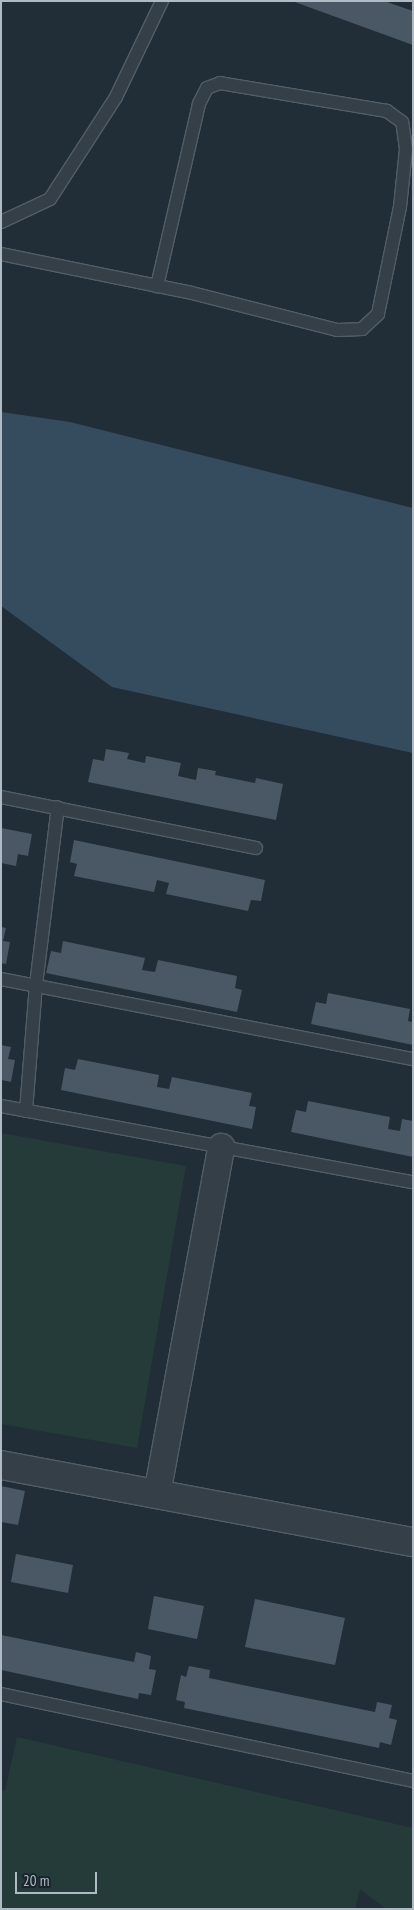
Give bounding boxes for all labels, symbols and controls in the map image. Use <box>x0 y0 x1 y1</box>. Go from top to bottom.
scale bar <box>18 1862 100 1894</box>
text: 20 m <box>23 1871 49 1890</box>

